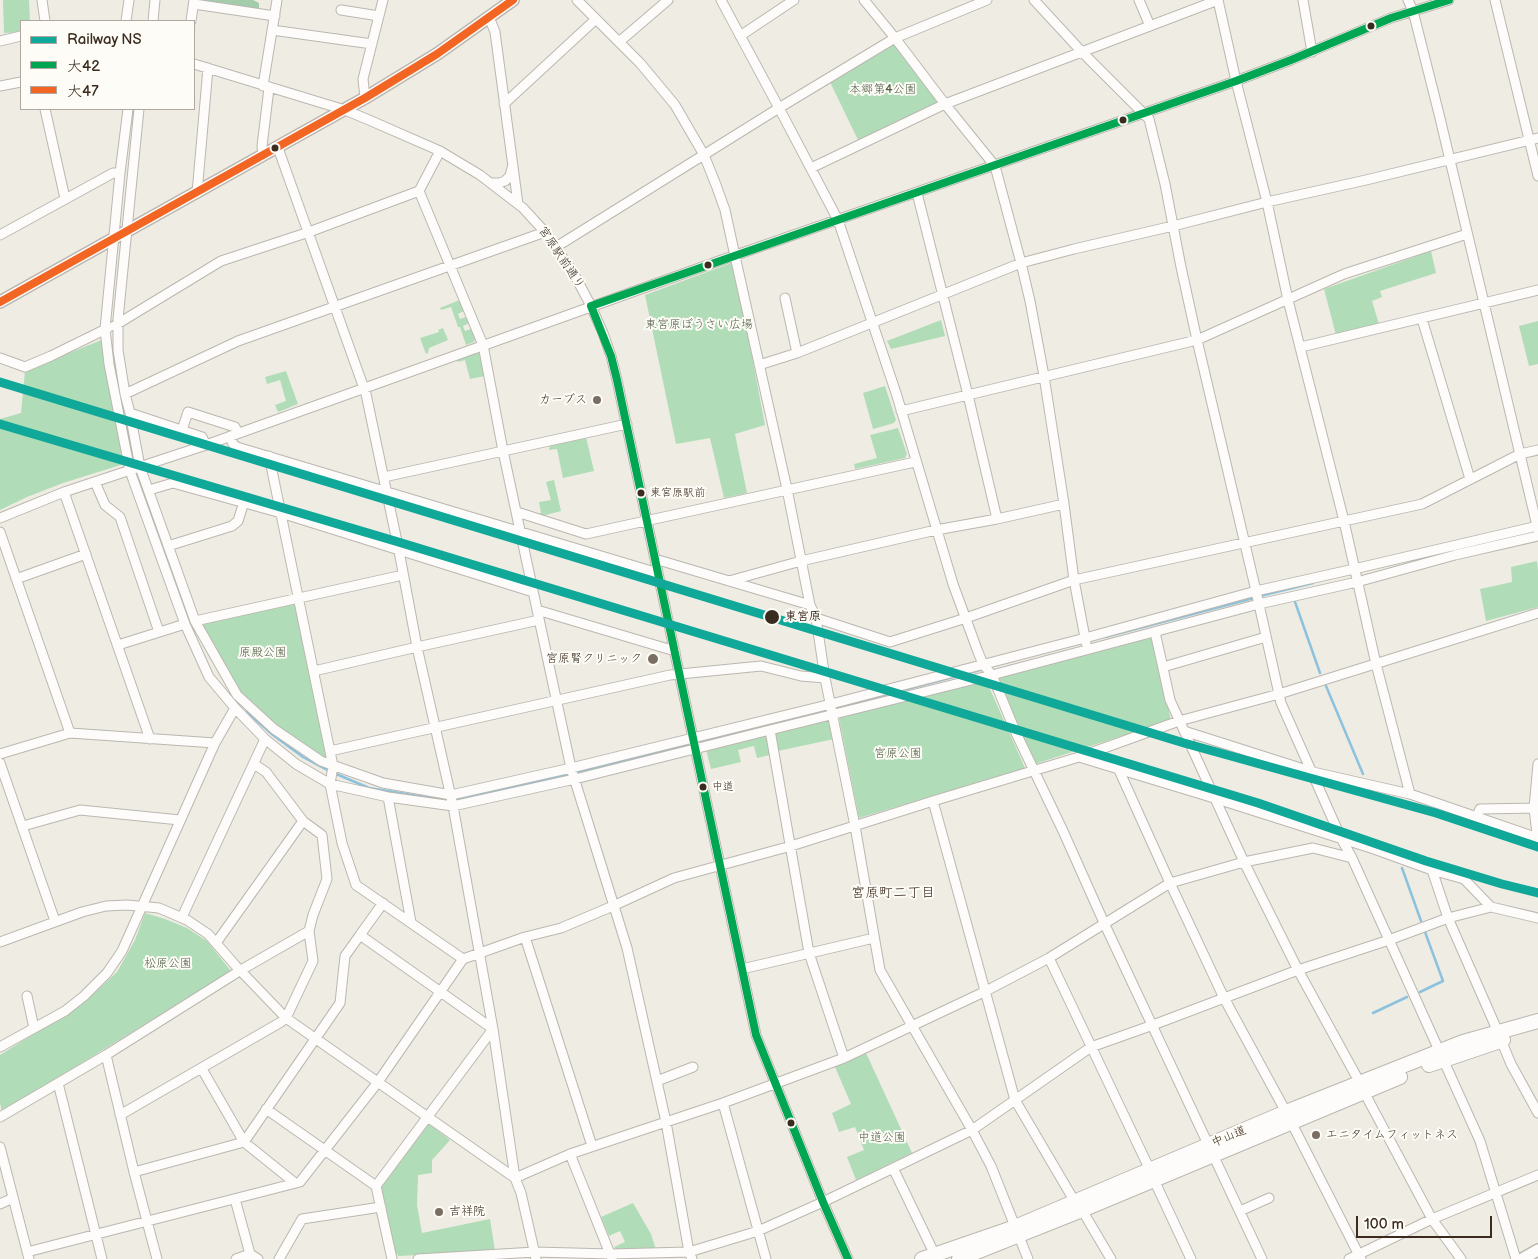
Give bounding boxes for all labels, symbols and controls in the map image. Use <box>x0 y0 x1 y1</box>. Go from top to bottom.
legend <box>20 20 195 110</box>
unlabelled marker <box>1366 21 1376 31</box>
text: Railway NS <box>67 30 142 49</box>
text: 大42 <box>67 57 100 76</box>
text: 大47 <box>67 82 99 101</box>
park label: 本郷第4公園 <box>849 83 917 97</box>
unlabelled marker <box>1118 115 1128 125</box>
unlabelled marker <box>270 143 280 153</box>
street label: 宮原駅前通り <box>535 224 587 292</box>
unlabelled marker <box>703 260 713 270</box>
park label: 東宮原ぼうさい広場 <box>645 318 753 332</box>
place label: カーブス <box>539 393 587 407</box>
marker: カーブス <box>591 394 603 406</box>
place label: 東宮原駅前 <box>650 486 705 500</box>
marker: 東宮原駅前 <box>636 488 646 498</box>
marker: 東宮原 <box>763 608 781 626</box>
place label: 東宮原 <box>785 610 821 624</box>
park label: 原殿公園 <box>239 646 287 660</box>
place label: 宮原腎クリニック <box>546 652 642 666</box>
marker: 宮原腎クリニック <box>646 652 660 666</box>
park label: 宮原公園 <box>874 747 922 761</box>
place label: 中道 <box>712 780 734 794</box>
marker: 中道 <box>698 782 708 792</box>
district label: 宮原町二丁目 <box>851 885 935 901</box>
park label: 松原公園 <box>144 957 192 971</box>
unlabelled marker <box>786 1118 796 1128</box>
street label: 中山道 <box>1210 1123 1248 1151</box>
place label: エニタイムフィットネス <box>1326 1128 1458 1142</box>
marker: エニタイムフィットネス <box>1310 1129 1322 1141</box>
park label: 中道公園 <box>858 1131 906 1145</box>
place label: 吉祥院 <box>449 1205 485 1219</box>
marker: 吉祥院 <box>433 1206 445 1218</box>
scale bar <box>1358 1206 1494 1238</box>
text: 100 m <box>1364 1215 1404 1234</box>

